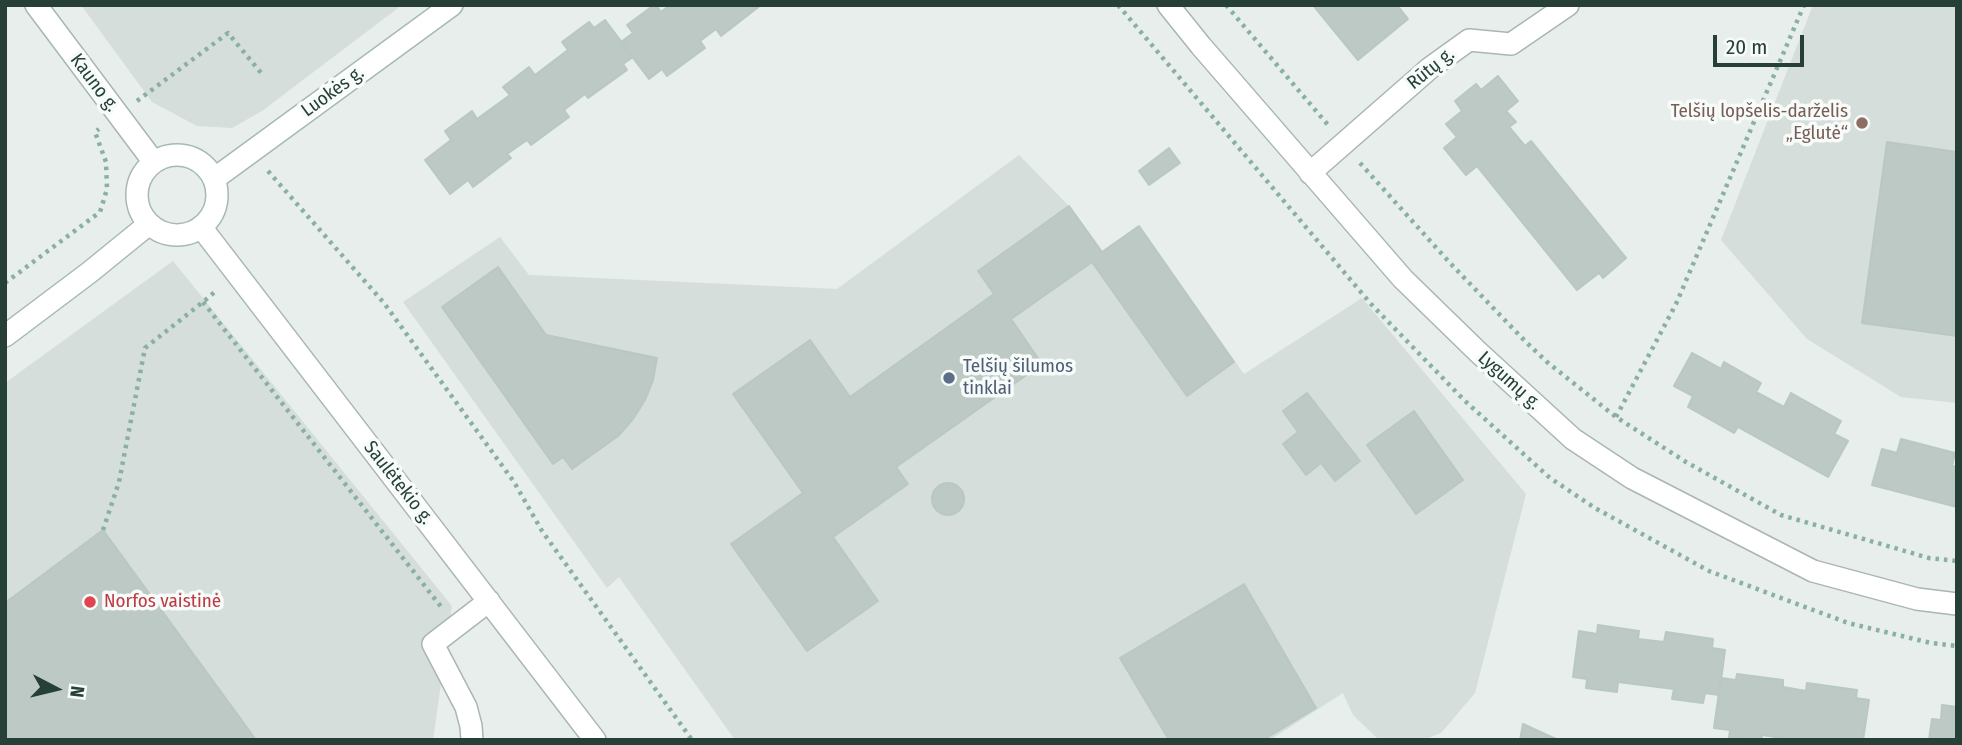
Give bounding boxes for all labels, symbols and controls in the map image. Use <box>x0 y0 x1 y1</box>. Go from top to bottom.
scale bar <box>1717 21 1808 65</box>
text: 20 m <box>1726 34 1767 60</box>
street label: Rūtų g. <box>1403 43 1459 95</box>
street label: Kauno g. <box>65 50 123 116</box>
street label: Luokės g. <box>297 62 369 122</box>
place label: Telšių lopšelis-darželis „Eglutė“ <box>1671 101 1848 145</box>
marker: Telšių lopšelis-darželis „Eglutė“ <box>1854 115 1870 131</box>
street label: Lygumų g. <box>1473 347 1545 415</box>
place label: Telšių šilumos tinklai <box>963 356 1073 400</box>
marker: Telšių šilumos tinklai <box>941 370 957 386</box>
street label: Saulėtekio g. <box>358 437 438 529</box>
place label: Norfos vaistinė <box>104 591 221 613</box>
marker: Norfos vaistinė <box>82 594 98 610</box>
north arrow <box>21 654 91 724</box>
text: N <box>65 685 89 699</box>

